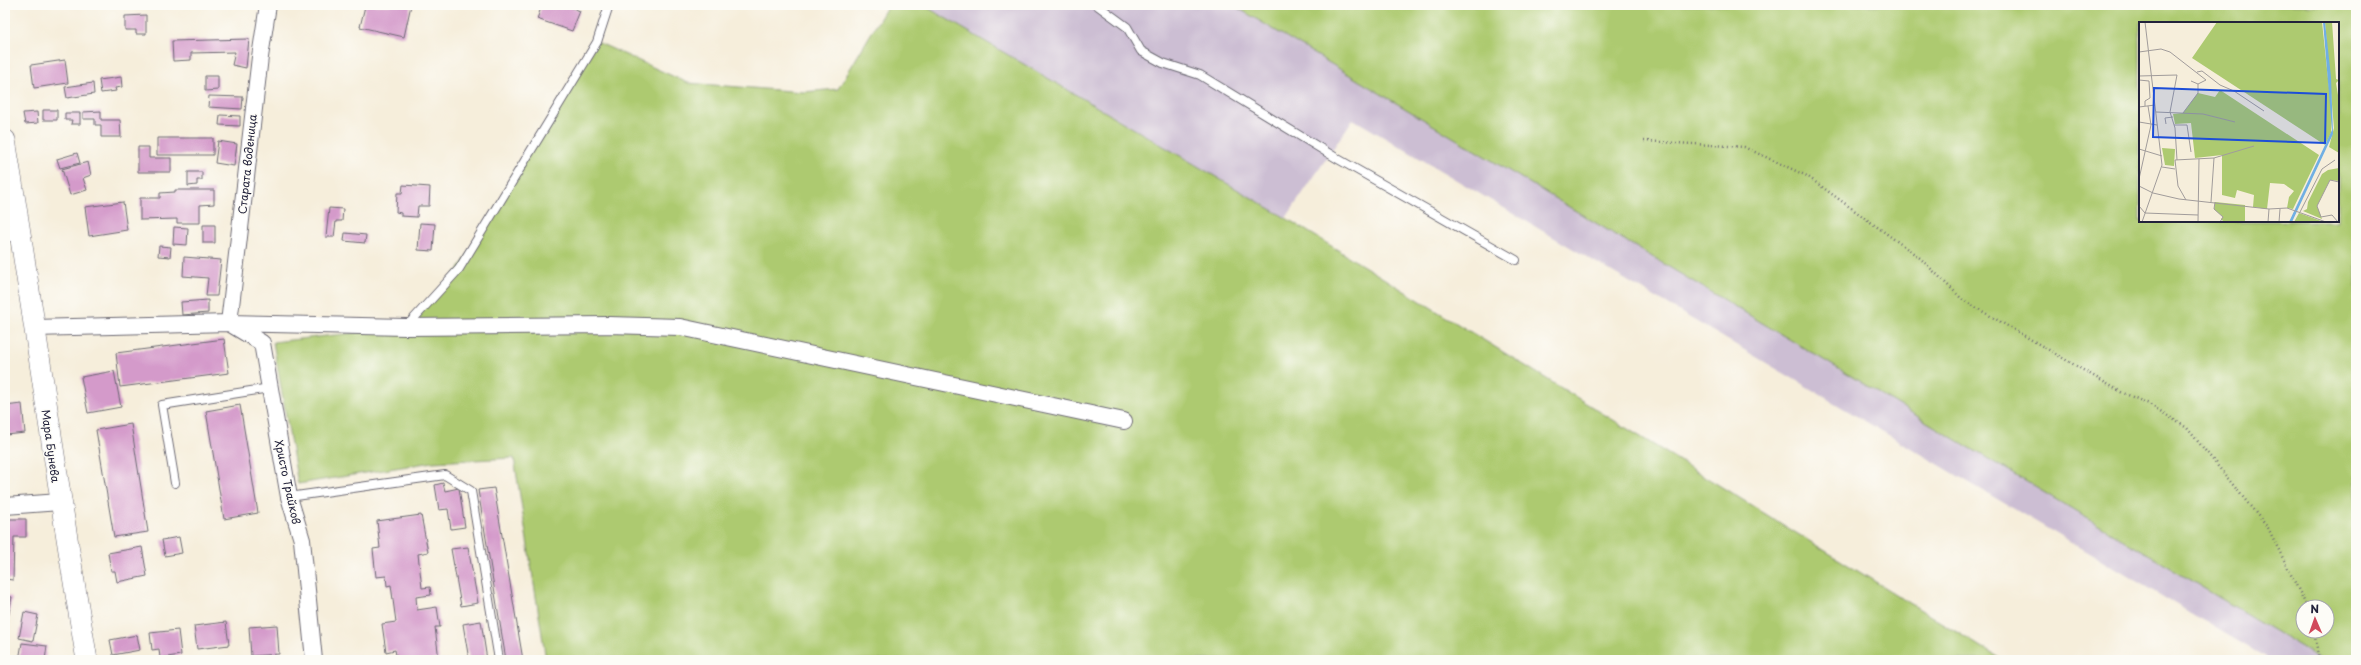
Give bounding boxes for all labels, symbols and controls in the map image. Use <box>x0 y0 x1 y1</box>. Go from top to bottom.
inset map <box>2139 22 2339 222</box>
street label: Старата воденица <box>233 113 261 215</box>
street label: Мара Бунева <box>37 408 65 484</box>
street label: Христо Трайков <box>271 438 305 526</box>
north arrow <box>2295 599 2335 639</box>
text: N <box>2310 600 2320 617</box>

